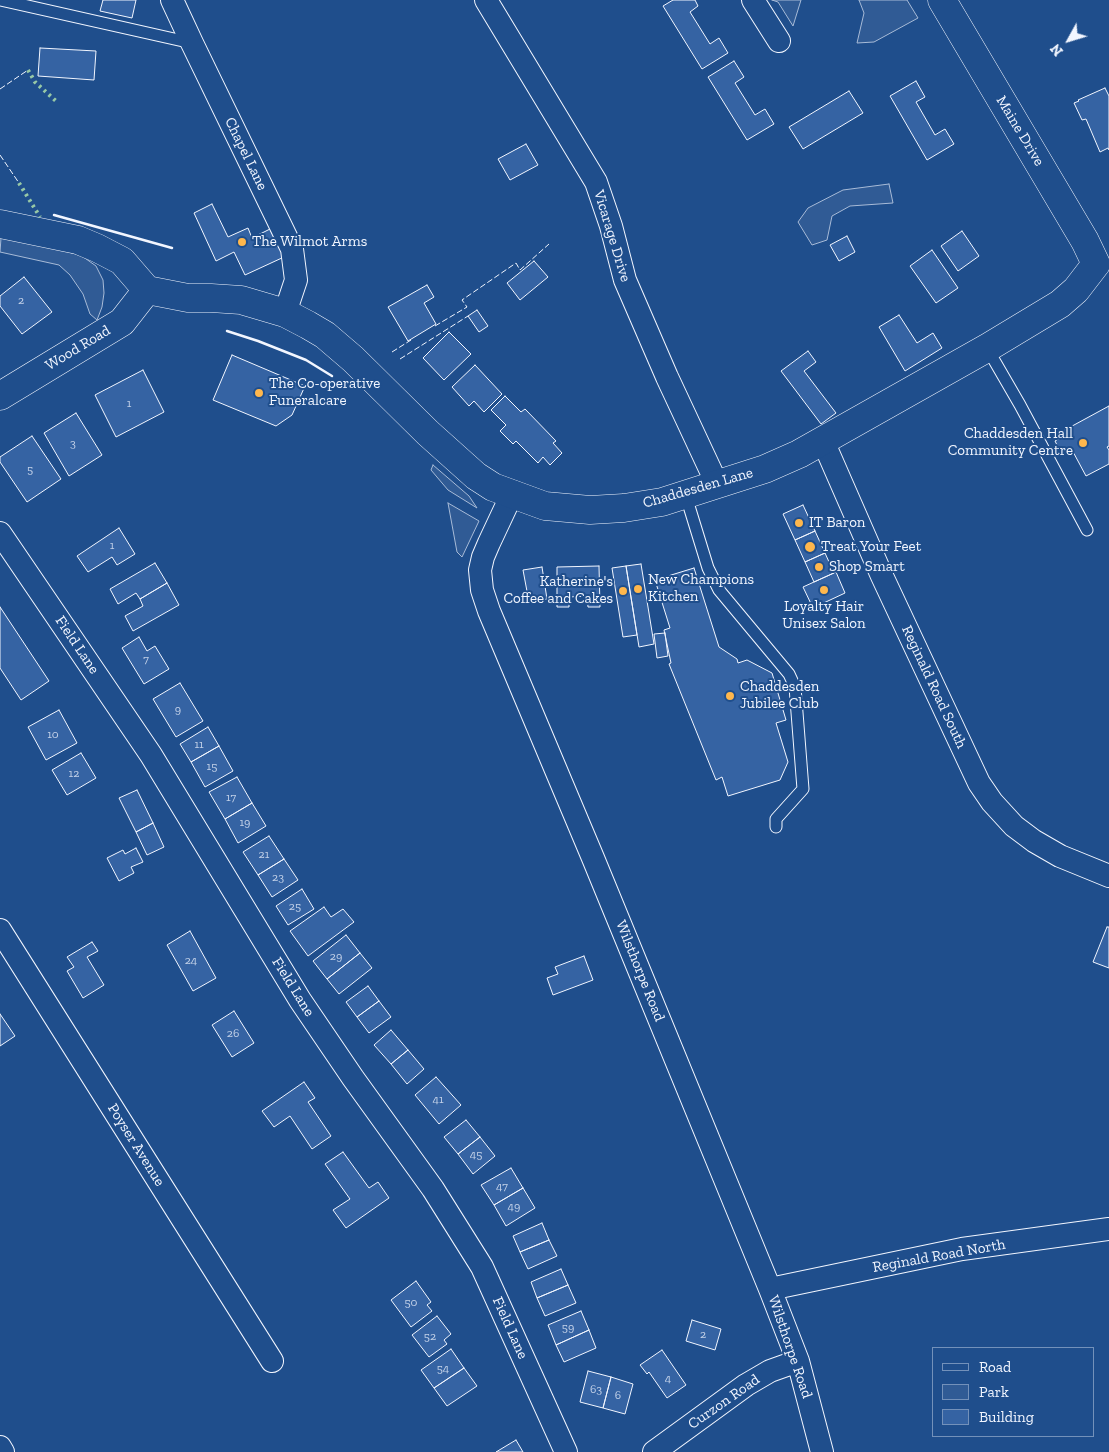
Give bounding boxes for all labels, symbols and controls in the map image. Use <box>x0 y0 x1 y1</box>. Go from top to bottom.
north arrow <box>1044 15 1094 65</box>
text: N <box>1047 40 1067 59</box>
street label: Maine Drive <box>992 93 1048 169</box>
street label: Chapel Lane <box>221 115 271 193</box>
street label: Vicarage Drive <box>589 188 635 284</box>
place label: The Wilmot Arms <box>252 233 367 251</box>
marker: The Wilmot Arms <box>236 236 248 248</box>
house number: 2 <box>18 294 24 308</box>
street label: Wood Road <box>42 322 114 374</box>
place label: The Co-operative Funeralcare <box>269 375 380 410</box>
marker: The Co-operative Funeralcare <box>253 387 265 399</box>
house number: 1 <box>127 397 131 411</box>
place label: Chaddesden Hall Community Centre <box>948 425 1073 460</box>
house number: 3 <box>70 437 76 451</box>
marker: Chaddesden Hall Community Centre <box>1077 437 1089 449</box>
house number: 5 <box>27 463 33 477</box>
street label: Chaddesden Lane <box>641 464 755 512</box>
place label: IT Baron <box>809 514 865 532</box>
marker: IT Baron <box>793 517 805 529</box>
place label: Treat Your Feet <box>821 538 921 556</box>
house number: 1 <box>110 539 114 553</box>
marker: Treat Your Feet <box>803 540 817 554</box>
place label: Shop Smart <box>829 558 905 576</box>
marker: Shop Smart <box>813 561 825 573</box>
place label: New Champions Kitchen <box>648 571 754 606</box>
place label: Katherine's Coffee and Cakes <box>503 573 613 608</box>
marker: New Champions Kitchen <box>632 583 644 595</box>
marker: Loyalty Hair Unisex Salon <box>818 584 830 596</box>
marker: Katherine's Coffee and Cakes <box>617 585 629 597</box>
place label: Loyalty Hair Unisex Salon <box>782 598 866 633</box>
street label: Field Lane <box>51 612 103 678</box>
street label: Reginald Road South <box>898 623 970 751</box>
house number: 7 <box>143 653 149 667</box>
place label: Chaddesden Jubilee Club <box>740 678 819 713</box>
marker: Chaddesden Jubilee Club <box>724 690 736 702</box>
house number: 9 <box>175 703 181 717</box>
house number: 10 <box>47 728 59 742</box>
house number: 11 <box>194 738 204 752</box>
house number: 15 <box>207 760 217 774</box>
house number: 12 <box>69 767 79 781</box>
house number: 17 <box>226 791 236 805</box>
house number: 19 <box>240 816 250 830</box>
house number: 21 <box>259 848 269 862</box>
house number: 23 <box>272 871 284 885</box>
house number: 25 <box>289 900 301 914</box>
street label: Wilsthorpe Road <box>612 918 668 1024</box>
house number: 29 <box>330 950 342 964</box>
house number: 24 <box>185 954 197 968</box>
street label: Field Lane <box>268 954 318 1020</box>
house number: 26 <box>227 1027 239 1041</box>
house number: 41 <box>432 1093 444 1107</box>
street label: Poyser Avenue <box>103 1100 169 1190</box>
house number: 45 <box>470 1148 482 1162</box>
house number: 47 <box>496 1180 508 1194</box>
house number: 49 <box>508 1200 520 1214</box>
street label: Reginald Road North <box>871 1235 1007 1277</box>
street label: Wilsthorpe Road <box>764 1293 816 1401</box>
street label: Field Lane <box>488 1294 532 1362</box>
house number: 50 <box>404 1296 418 1310</box>
house number: 59 <box>562 1321 574 1335</box>
house number: 2 <box>700 1328 706 1342</box>
house number: 52 <box>424 1330 436 1344</box>
legend <box>932 1347 1094 1437</box>
text: Road <box>979 1358 1011 1376</box>
house number: 54 <box>437 1362 449 1376</box>
street label: Curzon Road <box>685 1371 763 1433</box>
house number: 4 <box>665 1372 671 1386</box>
house number: 63 <box>590 1383 602 1397</box>
text: Park <box>979 1383 1009 1401</box>
house number: 6 <box>615 1389 621 1403</box>
text: Building <box>979 1408 1034 1426</box>

